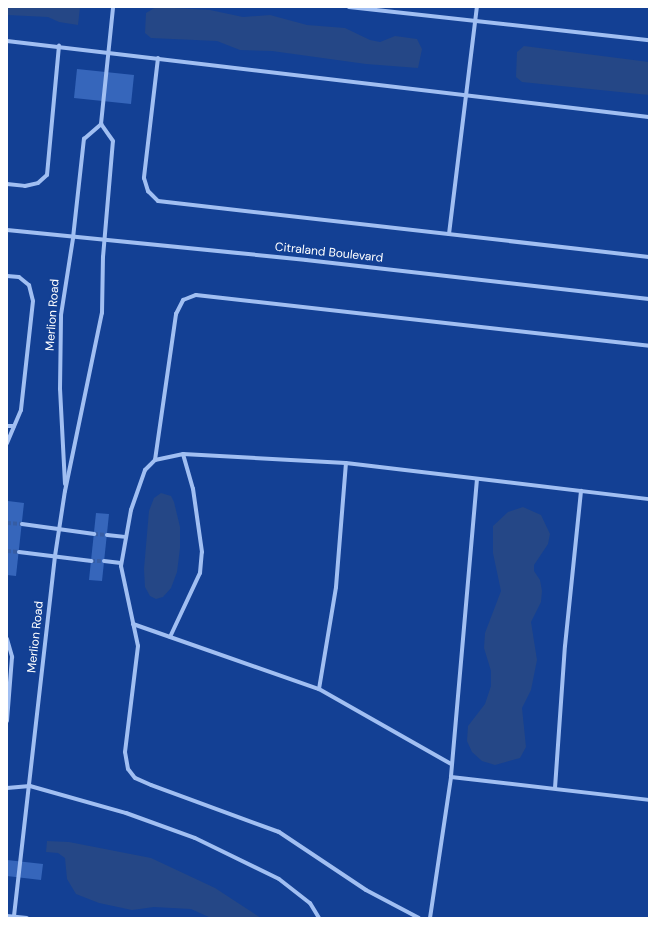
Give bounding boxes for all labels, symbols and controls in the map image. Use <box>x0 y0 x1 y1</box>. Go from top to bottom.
street label: Citraland Boulevard <box>274 240 384 266</box>
street label: Merlion Road <box>43 279 63 351</box>
street label: Merlion Road <box>25 600 47 674</box>

